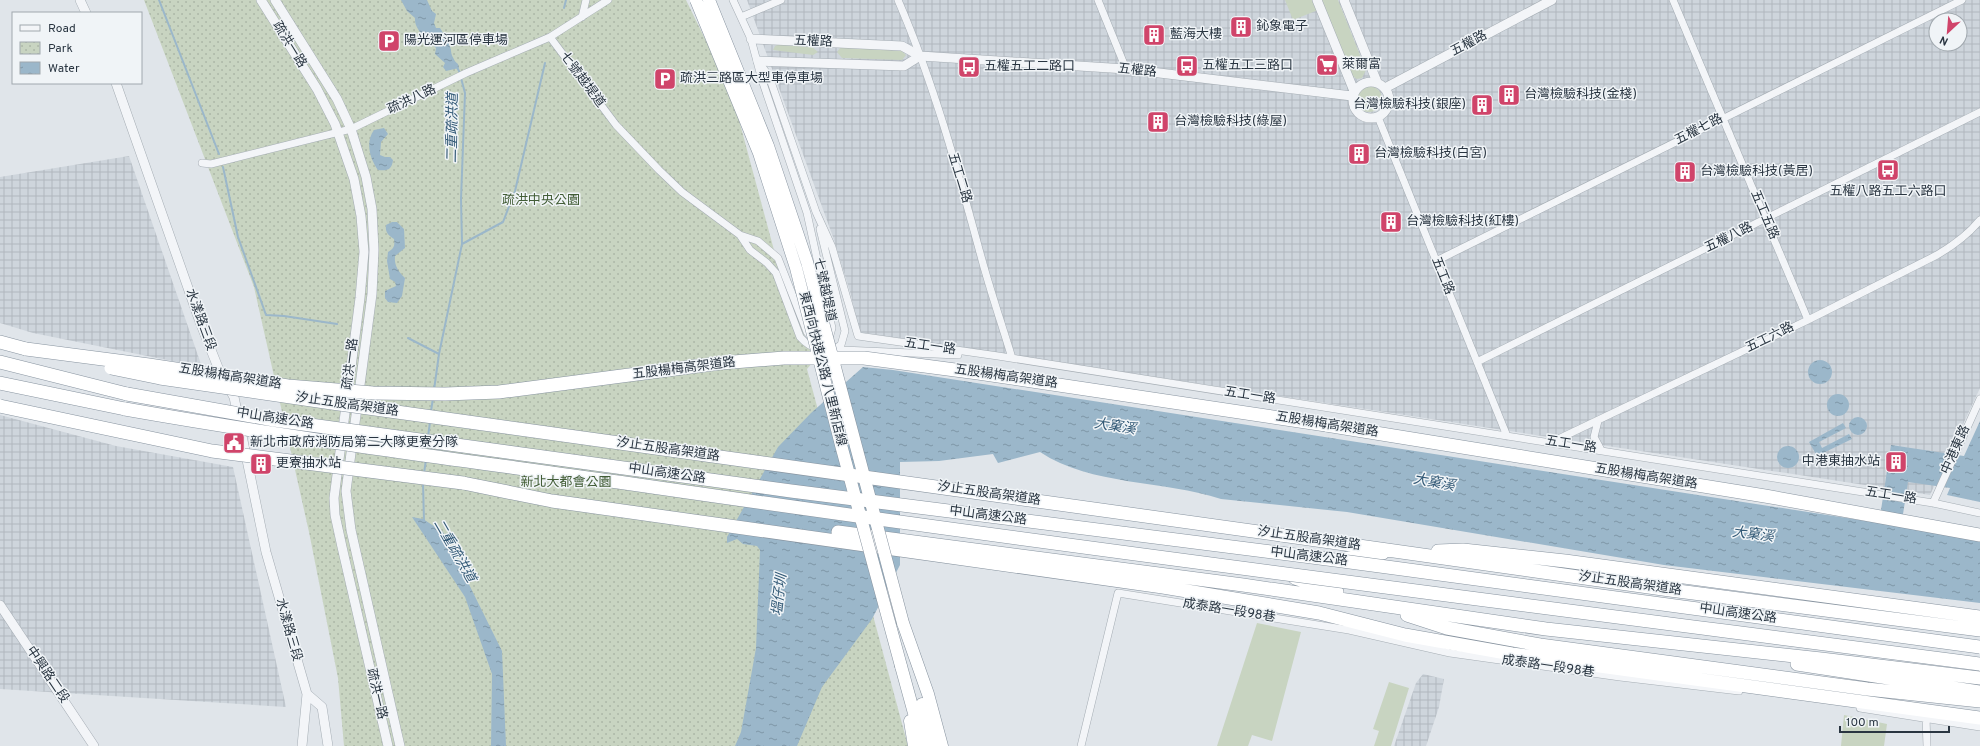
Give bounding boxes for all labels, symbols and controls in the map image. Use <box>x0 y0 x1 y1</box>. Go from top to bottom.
legend <box>12 12 142 84</box>
north arrow <box>1928 12 1968 52</box>
building icon: 鈊象電子 <box>1228 14 1254 40</box>
street label: 疏洪一路 <box>268 18 310 71</box>
place label: 鈊象電子 <box>1256 18 1308 35</box>
text: Road <box>48 21 76 37</box>
building icon: 藍海大樓 <box>1141 22 1167 48</box>
place label: 藍海大樓 <box>1170 26 1222 43</box>
parking icon: 陽光運河區停車場 <box>376 28 402 54</box>
street label: 五權路 <box>1448 28 1490 60</box>
text: N <box>1937 32 1951 48</box>
place label: 陽光運河區停車場 <box>404 33 508 49</box>
street label: 五權路 <box>793 33 833 51</box>
text: Park <box>48 41 73 57</box>
street label: 七號越堤道 <box>556 49 608 111</box>
supermarket icon: 萊爾富 <box>1314 52 1340 78</box>
bus stop icon: 五權五工三路口 <box>1174 53 1200 79</box>
bus stop icon: 五權五工二路口 <box>956 54 982 80</box>
place label: 萊爾富 <box>1342 56 1381 73</box>
place label: 五權五工三路口 <box>1202 58 1293 74</box>
place label: 五權五工二路口 <box>984 59 1075 75</box>
text: Water <box>48 61 80 77</box>
street label: 五權路 <box>1117 61 1157 81</box>
parking icon: 疏洪三路區大型車停車場 <box>652 66 678 92</box>
place label: 疏洪三路區大型車停車場 <box>680 70 823 87</box>
street label: 疏洪八路 <box>385 81 439 118</box>
building icon: 台灣檢驗科技(金棧) <box>1496 82 1522 108</box>
place label: 台灣檢驗科技(金棧) <box>1524 86 1637 103</box>
water label: 二重疏洪道 <box>444 91 462 163</box>
building icon: 台灣檢驗科技(銀座) <box>1469 92 1495 118</box>
place label: 台灣檢驗科技(銀座) <box>1353 96 1466 113</box>
building icon: 台灣檢驗科技(綠屋) <box>1145 109 1171 135</box>
street label: 五權七路 <box>1672 111 1726 149</box>
place label: 台灣檢驗科技(綠屋) <box>1174 113 1287 130</box>
building icon: 台灣檢驗科技(白宮) <box>1346 141 1372 167</box>
place label: 台灣檢驗科技(白宮) <box>1374 145 1487 162</box>
street label: 五工二路 <box>944 151 974 205</box>
bus stop icon: 五權八路五工六路口 <box>1875 157 1901 183</box>
building icon: 台灣檢驗科技(黃居) <box>1672 159 1698 185</box>
place label: 台灣檢驗科技(黃居) <box>1700 163 1813 180</box>
place label: 五權八路五工六路口 <box>1829 184 1947 200</box>
street label: 五工五路 <box>1746 188 1782 242</box>
park label: 疏洪中央公園 <box>502 192 580 209</box>
building icon: 台灣檢驗科技(紅樓) <box>1378 209 1404 235</box>
place label: 台灣檢驗科技(紅樓) <box>1406 213 1519 230</box>
street label: 五權八路 <box>1702 219 1756 257</box>
street label: 五工路 <box>1427 255 1457 297</box>
street label: 七號越堤道 <box>809 257 839 323</box>
street label: 水漾路三段 <box>181 287 219 353</box>
street label: 東西向快速公路 八里新店線 <box>795 290 850 448</box>
street label: 五工六路 <box>1743 319 1797 357</box>
street label: 五工一路 <box>903 335 957 359</box>
street label: 疏洪一路 <box>339 337 362 391</box>
street label: 五股楊梅高架道路 <box>631 354 737 383</box>
street label: 五股楊梅高架道路 <box>177 360 283 393</box>
street label: 五股楊梅高架道路 <box>953 361 1059 392</box>
street label: 五工一路 <box>1223 384 1277 408</box>
street label: 汐止五股高架道路 <box>294 389 400 420</box>
street label: 中山高速公路 <box>235 404 315 433</box>
street label: 五股楊梅高架道路 <box>1274 408 1380 441</box>
water label: 大窠溪 <box>1093 415 1139 439</box>
street label: 中港東路 <box>1938 423 1974 477</box>
public building icon: 新北市政府消防局第二大隊更寮分隊 <box>221 430 247 456</box>
street label: 五工一路 <box>1544 433 1598 457</box>
place label: 新北市政府消防局第二大隊更寮分隊 <box>250 434 458 451</box>
street label: 汐止五股高架道路 <box>615 434 721 465</box>
building icon: 中港東抽水站 <box>1883 449 1909 475</box>
building icon: 更寮抽水站 <box>248 451 274 477</box>
place label: 中港東抽水站 <box>1802 454 1880 470</box>
place label: 更寮抽水站 <box>276 456 341 472</box>
street label: 中山高速公路 <box>627 460 707 487</box>
street label: 五股楊梅高架道路 <box>1593 460 1699 493</box>
water label: 大窠溪 <box>1412 471 1458 495</box>
park label: 新北大都會公園 <box>520 474 612 491</box>
street label: 汐止五股高架道路 <box>936 478 1042 509</box>
street label: 五工一路 <box>1864 484 1918 508</box>
street label: 中山高速公路 <box>948 502 1028 529</box>
water label: 二重疏洪道 <box>429 516 480 587</box>
street label: 汐止五股高架道路 <box>1256 523 1362 554</box>
water label: 大窠溪 <box>1731 524 1777 546</box>
street label: 中山高速公路 <box>1269 543 1349 570</box>
street label: 汐止五股高架道路 <box>1577 568 1683 599</box>
water label: 塭仔圳 <box>769 571 791 617</box>
street label: 成泰路一段98巷 <box>1181 595 1277 626</box>
street label: 水漾路三段 <box>271 597 305 663</box>
street label: 中山高速公路 <box>1698 600 1778 627</box>
street label: 中興路二段 <box>22 644 72 706</box>
street label: 成泰路一段98巷 <box>1500 652 1596 681</box>
street label: 疏洪一路 <box>362 667 391 721</box>
scale bar <box>1840 708 1949 734</box>
text: 100 m <box>1846 715 1879 731</box>

